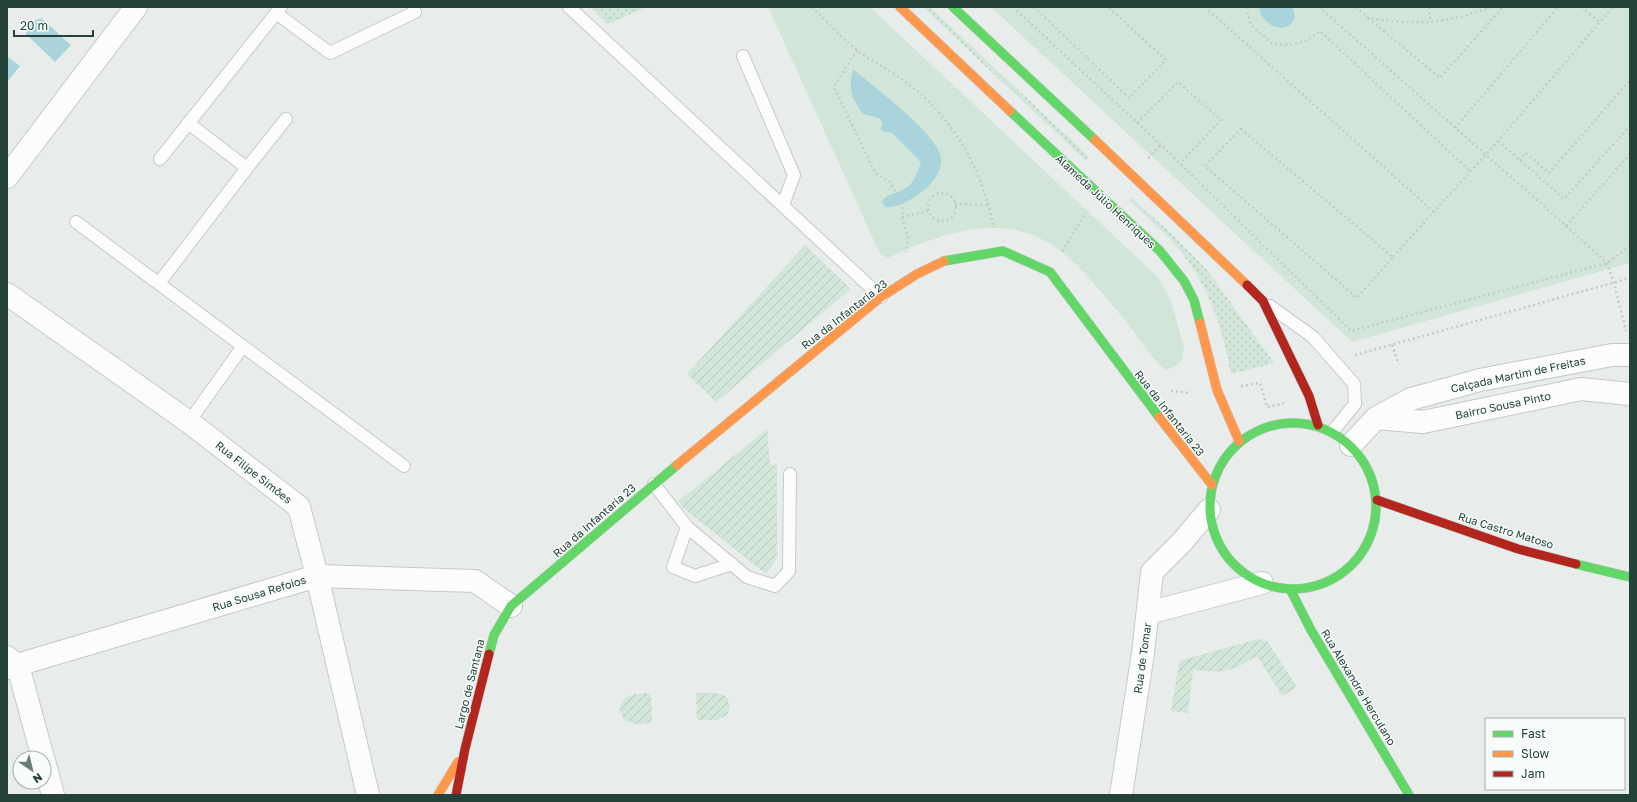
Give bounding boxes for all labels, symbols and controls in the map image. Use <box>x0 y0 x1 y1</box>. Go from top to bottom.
scale bar <box>14 12 93 38</box>
text: 20 m <box>20 18 48 33</box>
street label: Alameda Júlio Henriques <box>1053 151 1159 251</box>
street label: Rua da Infantaria 23 <box>799 277 889 351</box>
street label: Calçada Martim de Freitas <box>1449 353 1587 395</box>
street label: Rua da Infantaria 23 <box>1133 368 1207 458</box>
street label: Bairro Sousa Pinto <box>1454 388 1552 421</box>
street label: Rua Filipe Simões <box>213 438 295 506</box>
street label: Rua da Infantaria 23 <box>550 481 638 559</box>
street label: Rua Castro Matoso <box>1457 509 1556 551</box>
street label: Rua Sousa Refoios <box>210 572 308 613</box>
street label: Rua de Tomar <box>1131 621 1154 694</box>
street label: Rua Alexandre Herculano <box>1319 627 1399 748</box>
street label: Largo de Santana <box>452 638 486 730</box>
legend <box>1485 718 1625 790</box>
text: Fast <box>1521 726 1546 741</box>
text: Slow <box>1521 746 1549 761</box>
north arrow <box>12 750 52 790</box>
text: Jam <box>1521 766 1545 781</box>
text: N <box>31 771 45 786</box>

